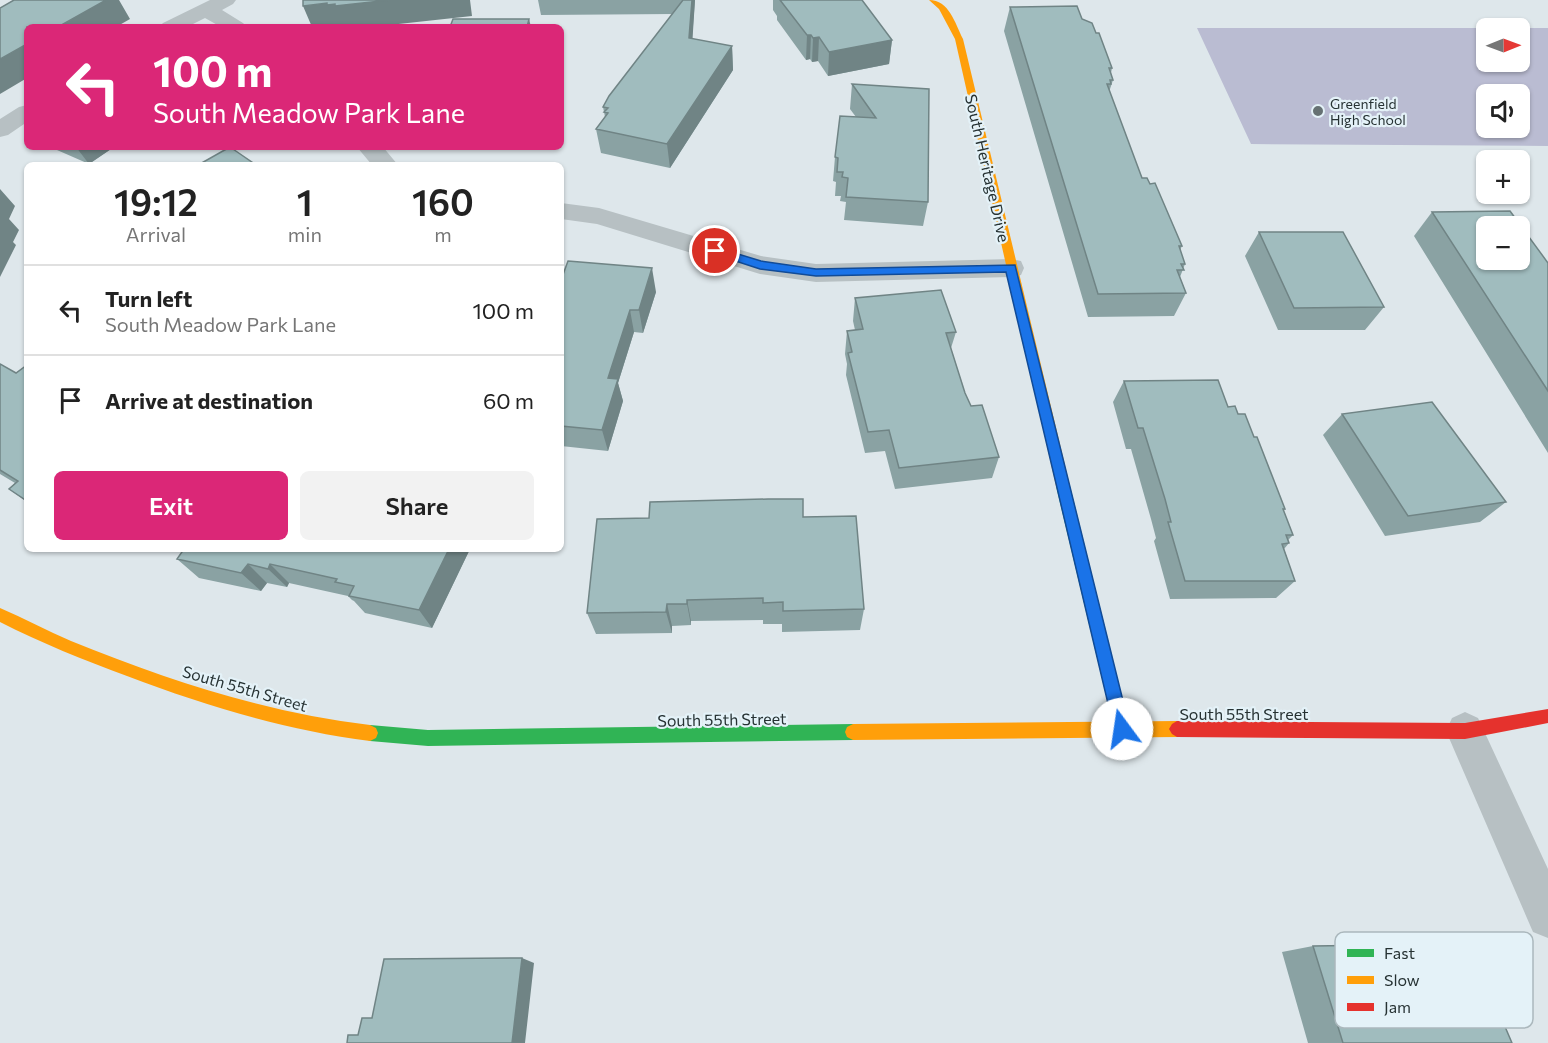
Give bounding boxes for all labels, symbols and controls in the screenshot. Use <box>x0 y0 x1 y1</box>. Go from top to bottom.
north arrow <box>1476 18 1530 72</box>
map controls <box>1476 18 1530 270</box>
text: 100 m <box>153 44 273 96</box>
icon: left <box>54 48 132 126</box>
button: sound <box>1476 84 1530 138</box>
street label: South Heritage Drive <box>962 92 1014 244</box>
place label: Greenfield High School <box>1330 95 1406 128</box>
text: South Meadow Park Lane <box>153 96 465 129</box>
marker: Greenfield High School <box>1311 104 1325 118</box>
button: + <box>1476 150 1530 204</box>
text: 19:12 <box>114 179 198 223</box>
text: 1 <box>297 179 313 223</box>
text: 160 <box>412 179 474 223</box>
button: − <box>1476 216 1530 270</box>
text: Arrival <box>126 222 186 246</box>
text: min <box>288 222 322 246</box>
text: m <box>434 222 452 246</box>
pin <box>689 225 740 276</box>
icon: arrive <box>698 234 731 267</box>
text: Turn left <box>105 285 192 312</box>
icon: left <box>54 294 87 327</box>
text: 100 m <box>472 297 534 324</box>
text: South Meadow Park Lane <box>105 312 336 336</box>
icon: arrive <box>54 384 87 417</box>
text: Arrive at destination <box>105 387 313 414</box>
text: 60 m <box>483 387 534 414</box>
button: Exit <box>54 471 288 540</box>
button: Share <box>300 471 534 540</box>
street label: South 55th Street <box>180 661 310 715</box>
position arrow <box>1090 697 1154 761</box>
street label: South 55th Street <box>1179 704 1309 723</box>
street label: South 55th Street <box>657 708 787 730</box>
legend <box>1335 932 1533 1028</box>
text: Fast <box>1384 943 1415 962</box>
text: Slow <box>1384 970 1420 989</box>
text: Jam <box>1384 997 1411 1016</box>

